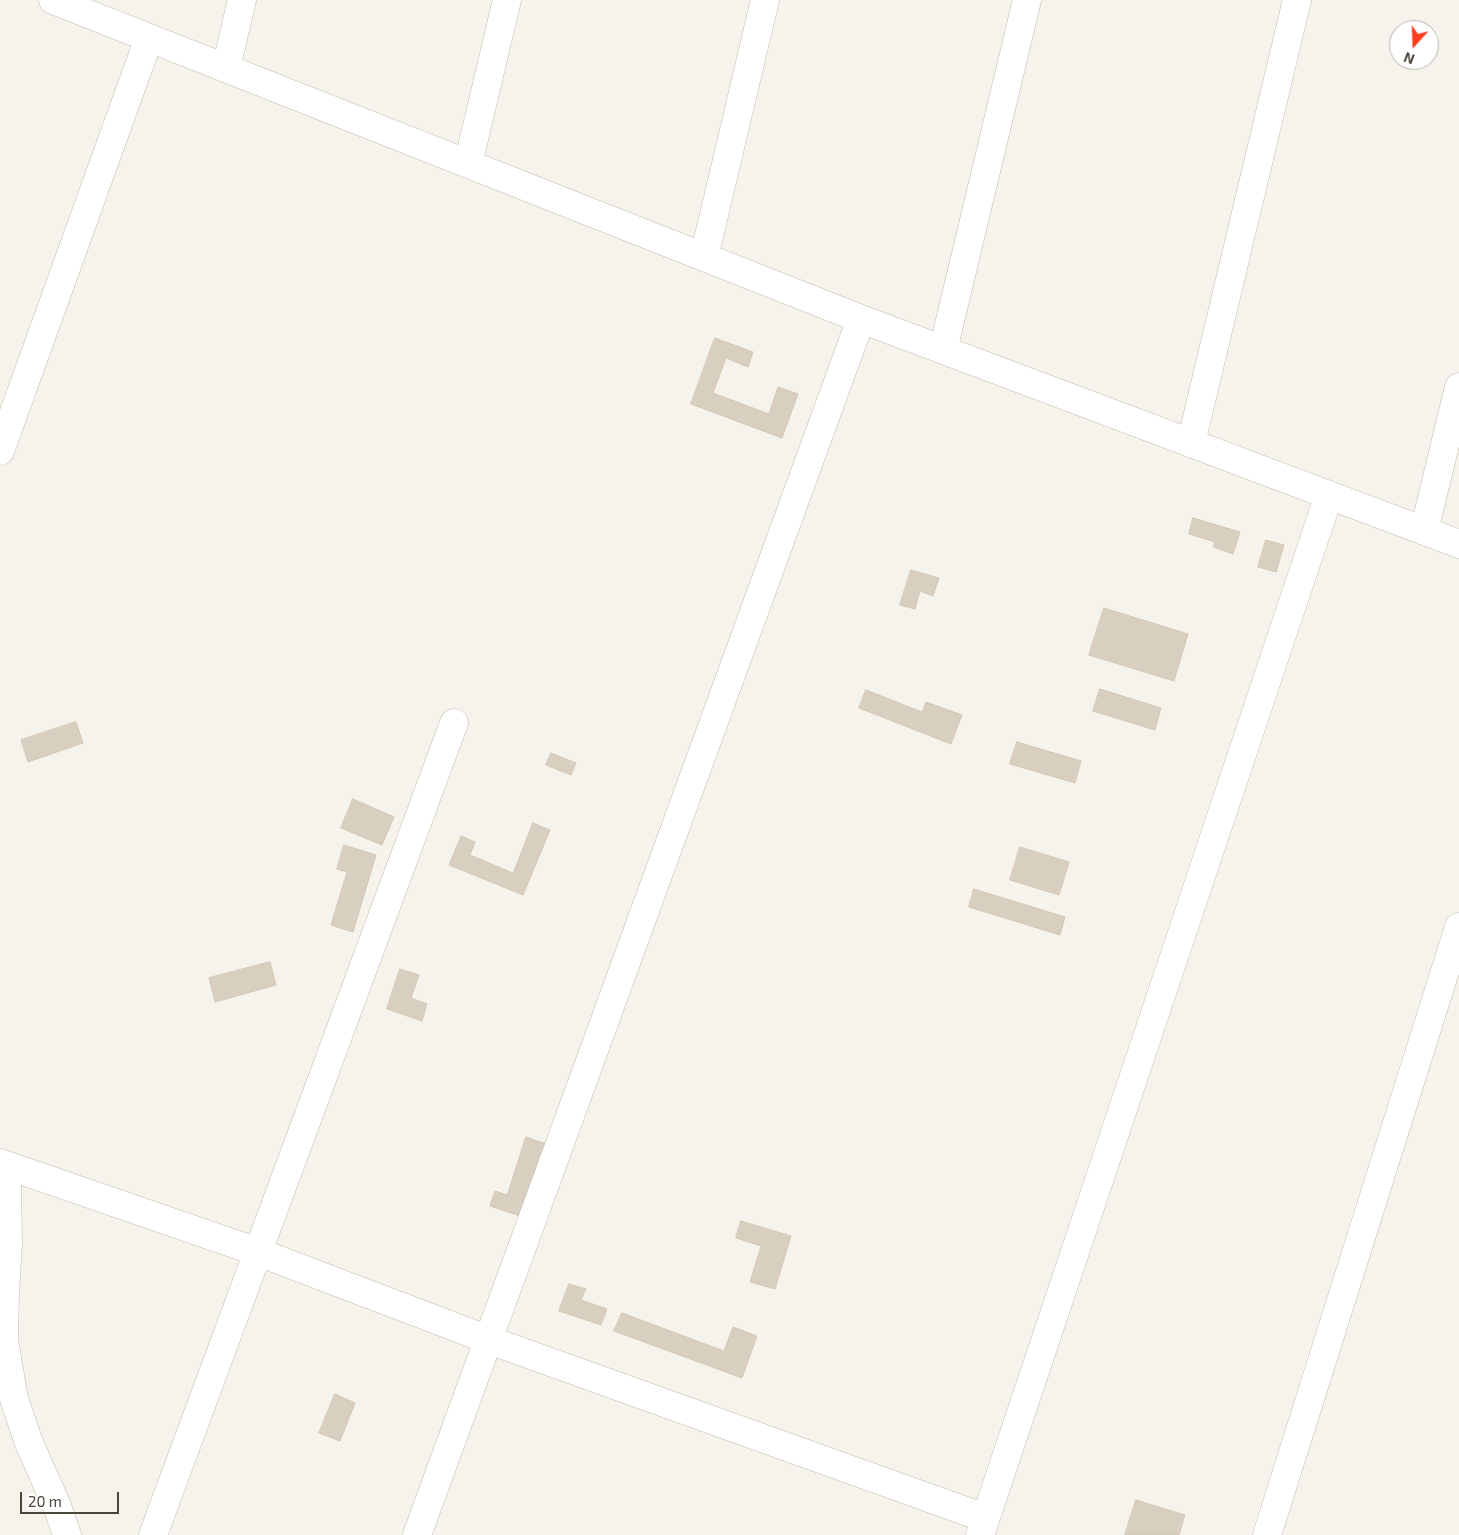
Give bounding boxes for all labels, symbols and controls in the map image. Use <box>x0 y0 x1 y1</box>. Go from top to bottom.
north arrow <box>1389 20 1439 70</box>
text: N <box>1401 49 1417 68</box>
scale bar <box>22 1482 121 1514</box>
text: 20 m <box>28 1492 62 1510</box>

